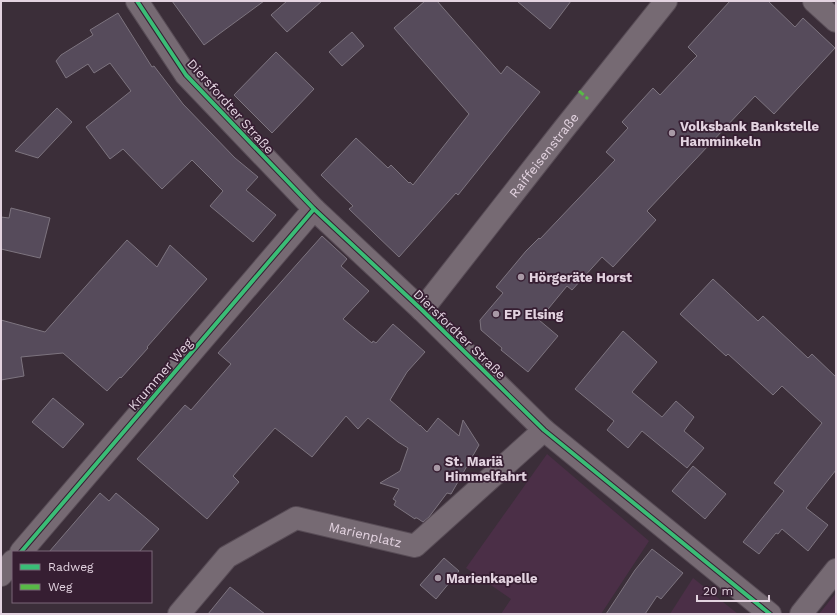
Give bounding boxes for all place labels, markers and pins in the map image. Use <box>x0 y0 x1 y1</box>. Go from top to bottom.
place label: Volksbank Bankstelle Hamminkeln <box>680 119 820 149</box>
marker: Volksbank Bankstelle Hamminkeln <box>667 128 677 138</box>
place label: Hörgeräte Horst <box>529 270 632 285</box>
marker: Hörgeräte Horst <box>516 272 526 282</box>
place label: EP Elsing <box>504 307 564 322</box>
marker: EP Elsing <box>491 309 501 319</box>
place label: St. Mariä Himmelfahrt <box>445 454 527 484</box>
marker: St. Mariä Himmelfahrt <box>432 463 442 473</box>
place label: Marienkapelle <box>446 571 538 586</box>
marker: Marienkapelle <box>433 573 443 583</box>

